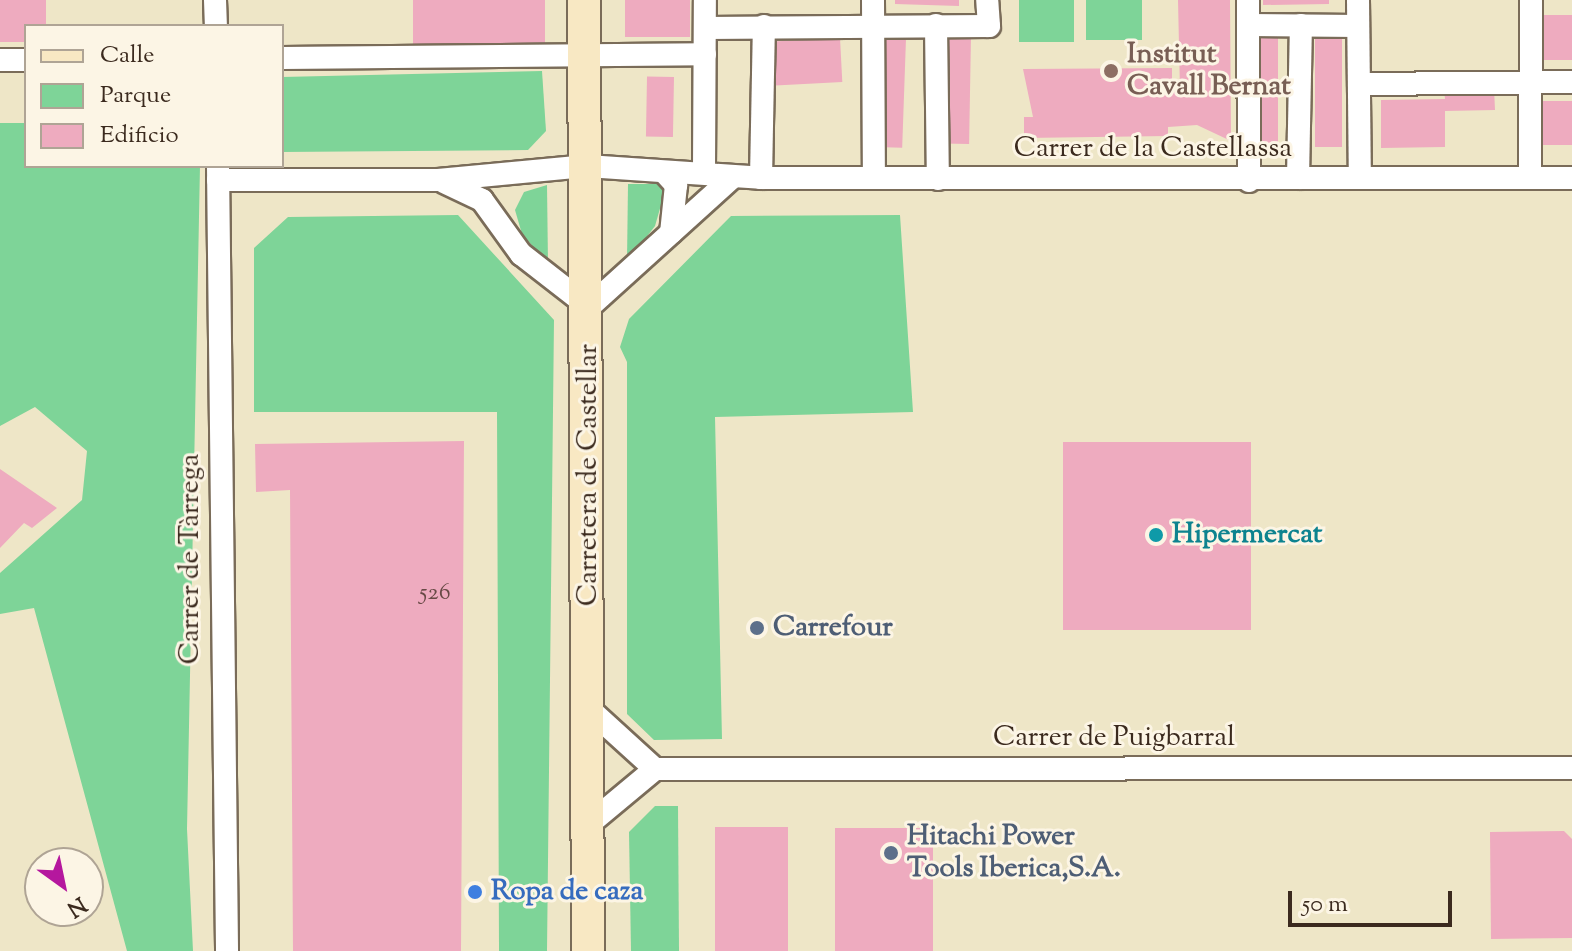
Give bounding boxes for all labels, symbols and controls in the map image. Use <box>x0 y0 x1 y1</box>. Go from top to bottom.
legend <box>24 24 284 168</box>
place label: Institut Cavall Bernat <box>1127 38 1291 104</box>
text: Calle <box>100 39 154 73</box>
marker: Institut Cavall Bernat <box>1102 62 1120 80</box>
text: Parque <box>100 79 171 113</box>
text: Edificio <box>100 119 179 153</box>
street label: Carrer de la Castellassa <box>1014 132 1292 166</box>
street label: Carretera de Castellar <box>572 344 606 606</box>
street label: Carrer de Tàrrega <box>174 454 208 664</box>
place label: Hipermercat <box>1172 518 1322 552</box>
marker: Hipermercat <box>1147 526 1165 544</box>
house number: 526 <box>419 580 451 608</box>
place label: Carrefour <box>773 611 893 645</box>
marker: Carrefour <box>748 619 766 637</box>
street label: Carrer de Puigbarral <box>993 721 1235 755</box>
place label: Hitachi Power Tools Iberica,S.A. <box>907 820 1121 886</box>
marker: Hitachi Power Tools Iberica,S.A. <box>882 844 900 862</box>
north arrow <box>24 847 104 927</box>
place label: Ropa de caza <box>491 875 643 909</box>
scale bar <box>1292 875 1456 925</box>
marker: Ropa de caza <box>466 883 484 901</box>
text: N <box>60 887 92 924</box>
text: 50 m <box>1302 888 1348 922</box>

